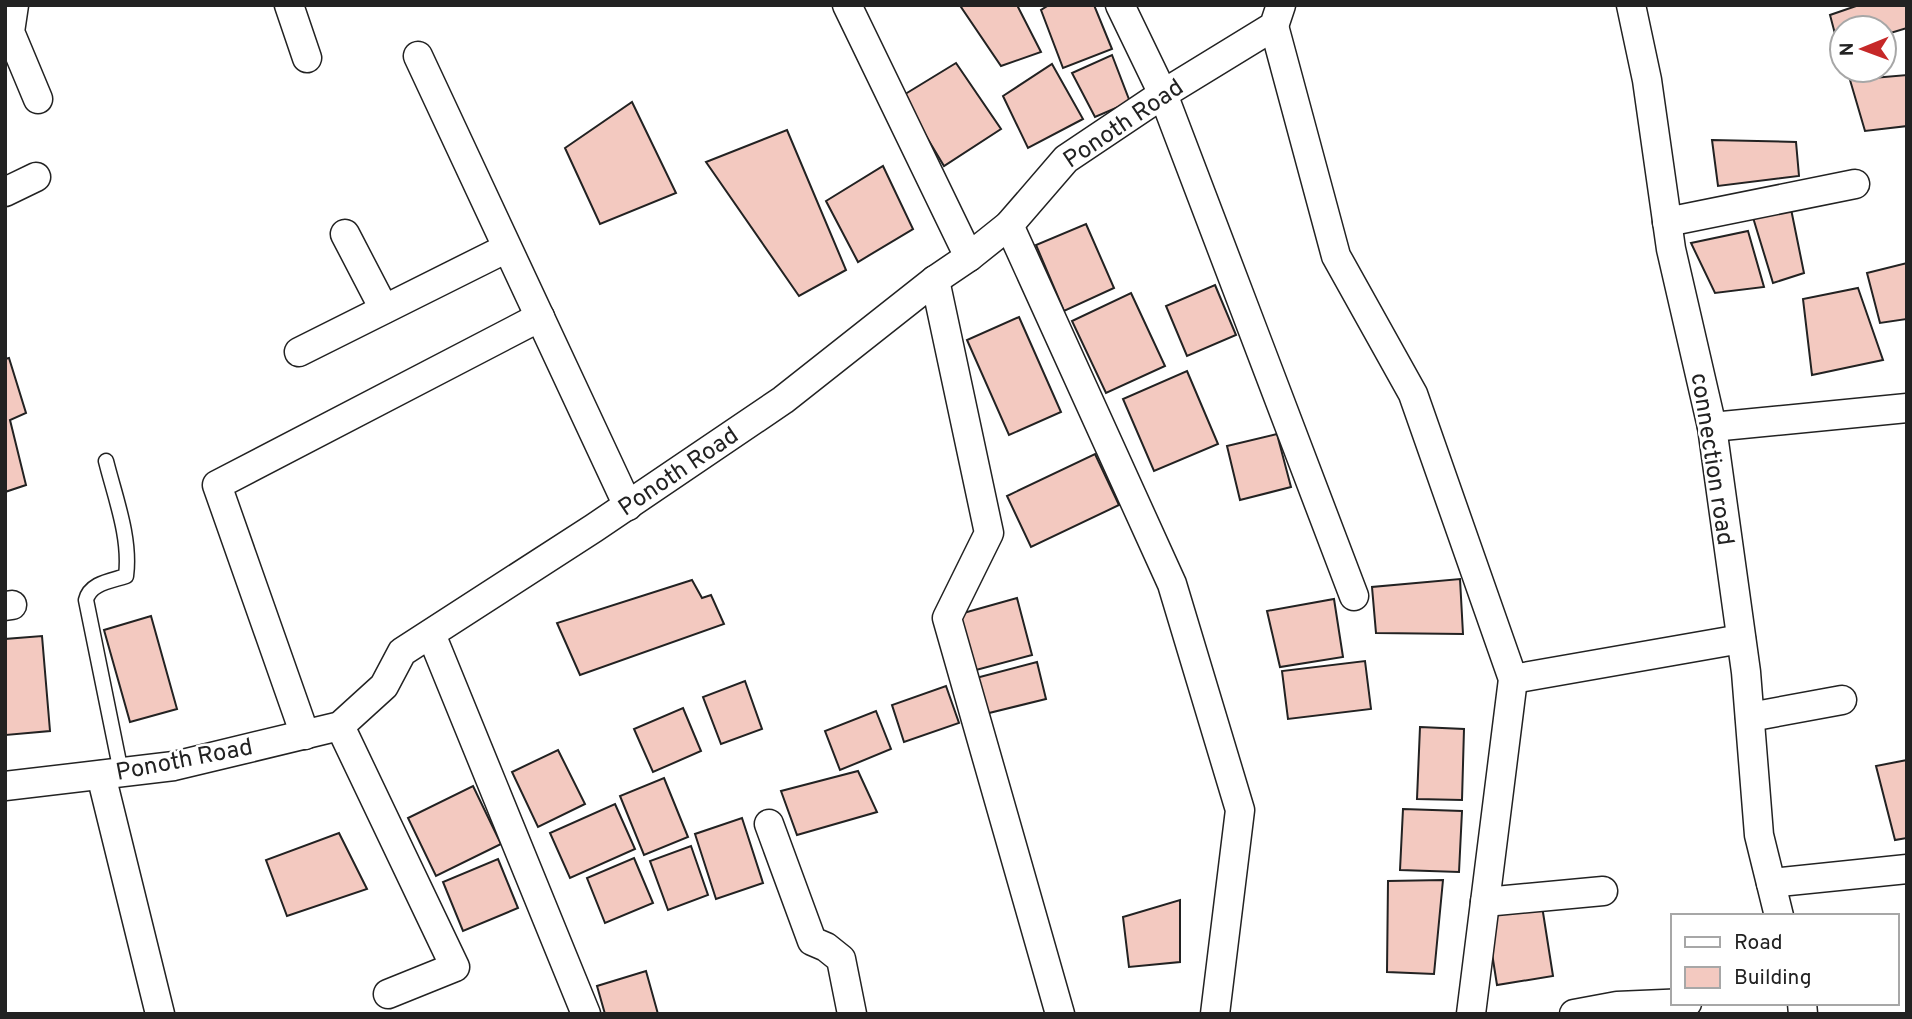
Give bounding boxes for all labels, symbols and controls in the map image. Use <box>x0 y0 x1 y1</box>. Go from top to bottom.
north arrow <box>1828 14 1898 84</box>
text: N <box>1836 42 1860 56</box>
street label: Ponoth Road <box>1058 73 1190 176</box>
street label: connection road <box>1683 371 1739 548</box>
street label: Ponoth Road <box>613 421 745 524</box>
street label: Ponoth Road <box>113 733 255 789</box>
legend <box>1671 914 1898 1005</box>
text: Road <box>1734 930 1783 957</box>
text: Building <box>1734 965 1812 992</box>

